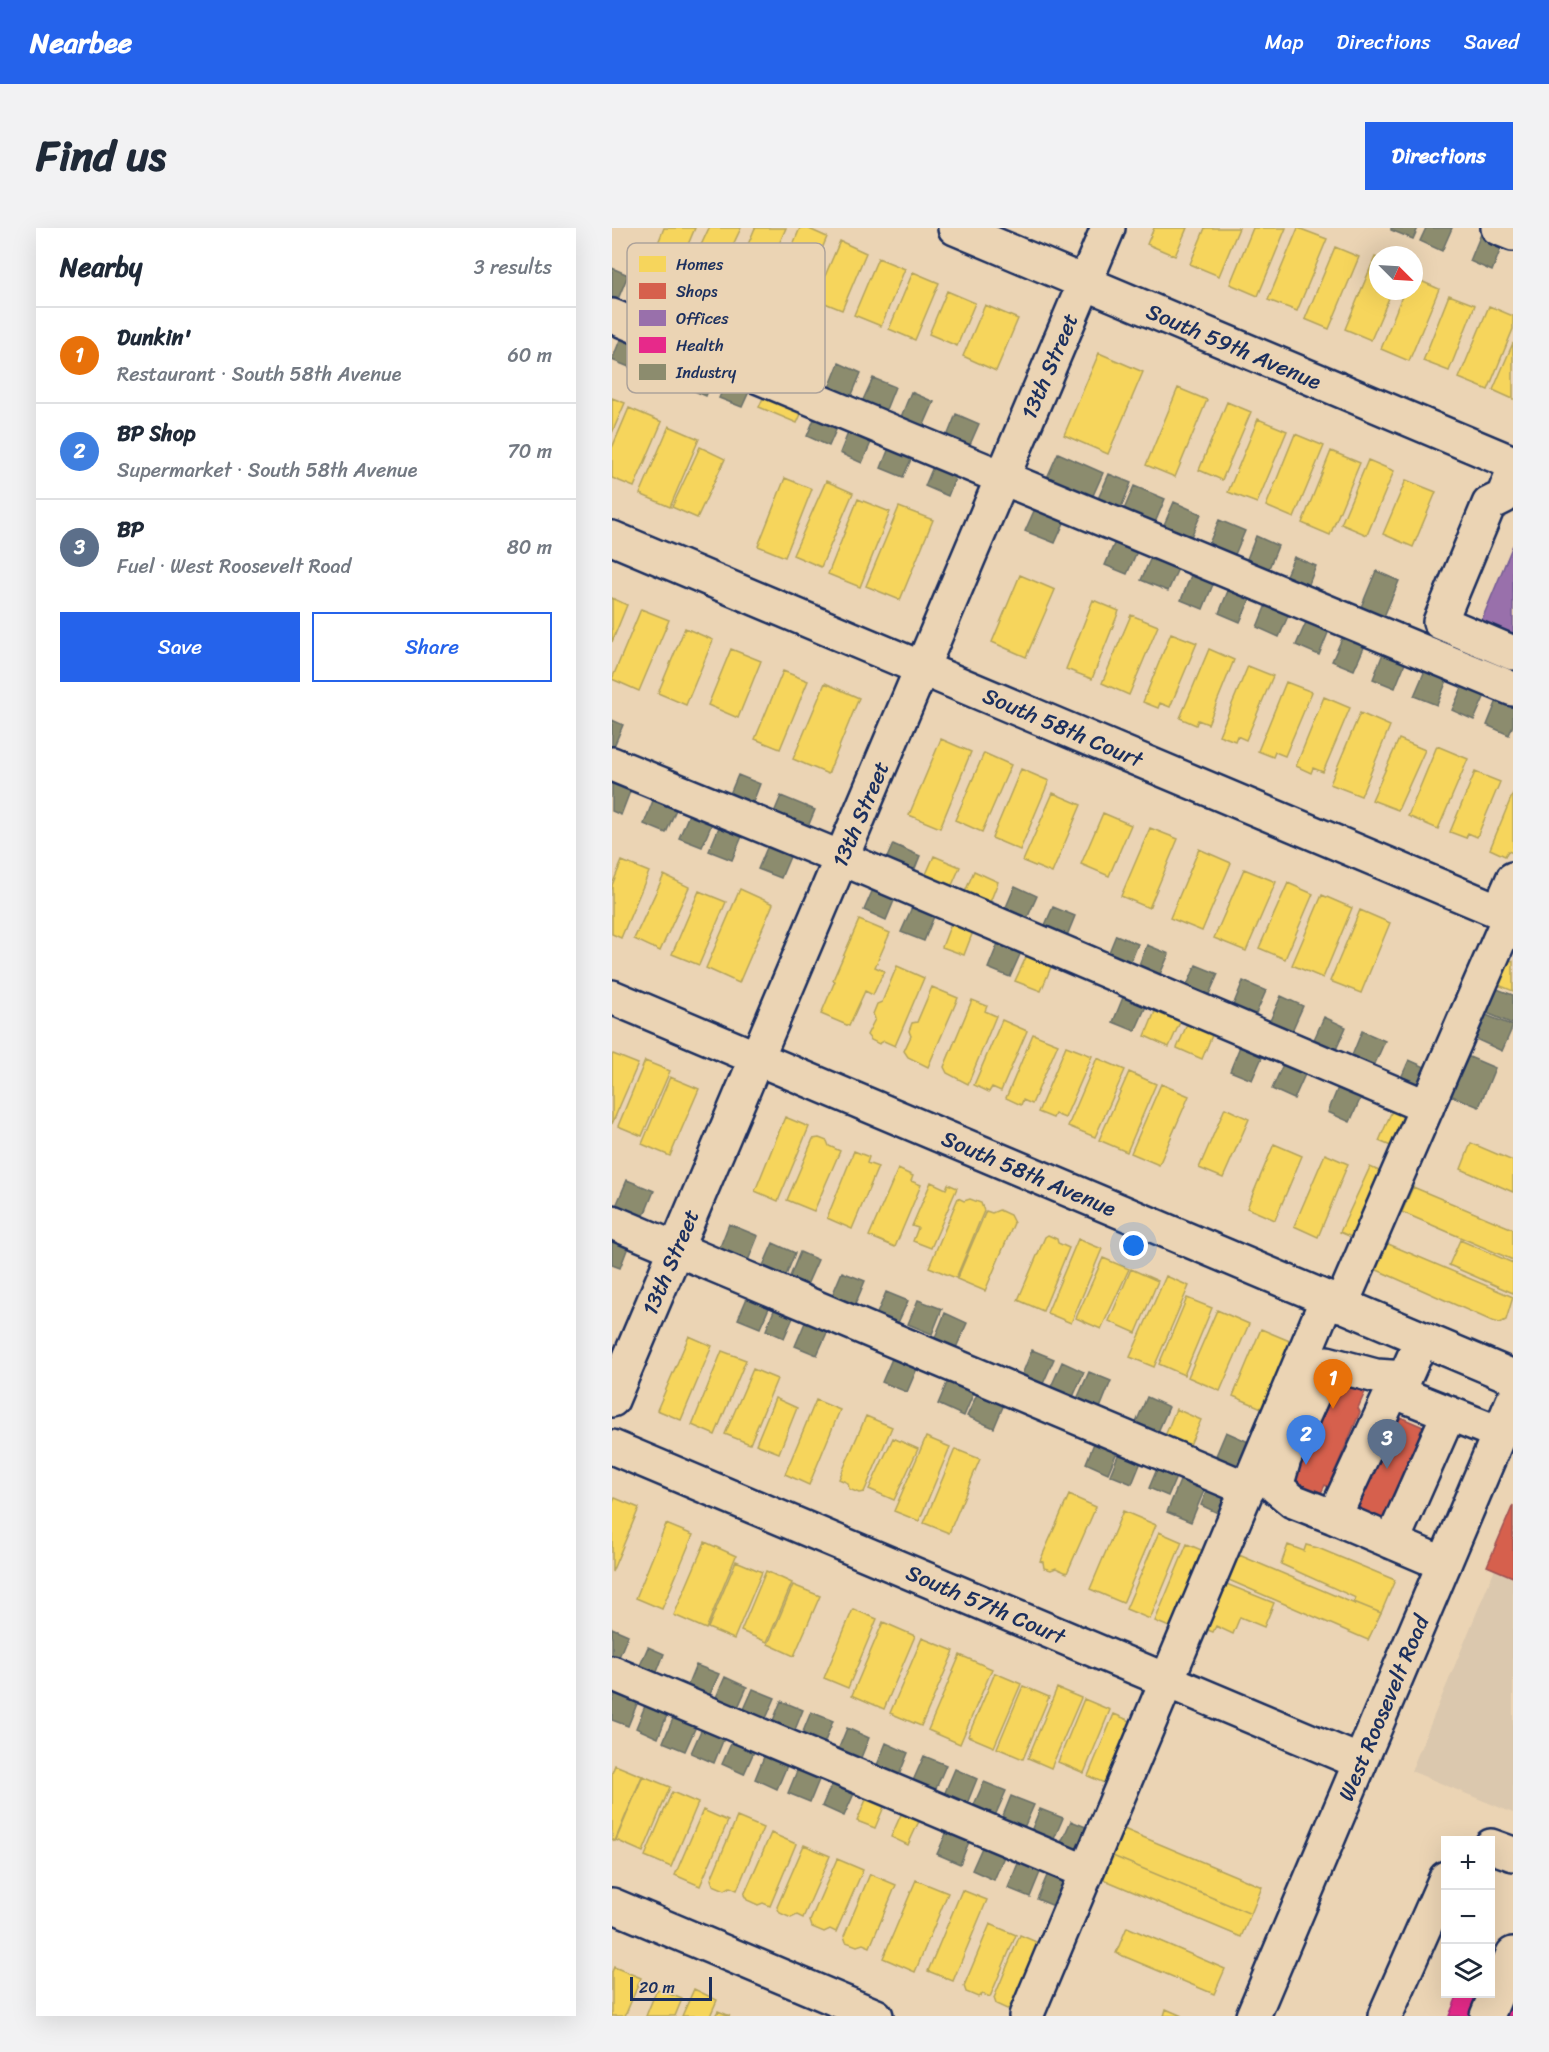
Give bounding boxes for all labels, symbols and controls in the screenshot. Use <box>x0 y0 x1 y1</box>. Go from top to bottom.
text: Nearbee <box>30 18 132 67</box>
text: Map <box>1265 23 1303 61</box>
text: Directions <box>1336 23 1431 61</box>
text: Saved <box>1464 23 1519 61</box>
text: Find us <box>36 119 166 193</box>
button: Directions <box>1365 122 1513 190</box>
legend <box>627 243 825 393</box>
text: Nearby <box>60 244 142 290</box>
north arrow <box>1369 246 1423 300</box>
text: 3 results <box>474 250 552 285</box>
text: Homes <box>676 250 724 279</box>
text: Shops <box>676 277 718 306</box>
street label: South 59th Avenue <box>1140 292 1328 401</box>
text: Offices <box>676 304 729 333</box>
street label: 13th Street <box>1010 307 1090 426</box>
text: Dunkin' <box>117 318 192 357</box>
text: Health <box>676 331 724 360</box>
text: 1 <box>75 338 84 373</box>
text: 60 m <box>507 338 552 373</box>
text: Restaurant · South 58th Avenue <box>117 357 401 392</box>
text: Industry <box>675 358 737 387</box>
text: BP Shop <box>117 414 196 453</box>
text: 2 <box>74 434 85 469</box>
text: 70 m <box>507 434 552 469</box>
text: Supermarket · South 58th Avenue <box>117 453 417 488</box>
text: BP <box>117 510 144 549</box>
text: 3 <box>74 530 85 565</box>
text: 80 m <box>507 530 552 565</box>
text: Fuel · West Roosevelt Road <box>117 549 351 584</box>
button: Save <box>60 612 300 682</box>
button: Share <box>312 612 552 682</box>
street label: South 58th Court <box>976 676 1150 779</box>
street label: 13th Street <box>821 755 901 874</box>
street label: South 58th Avenue <box>935 1119 1123 1228</box>
street label: 13th Street <box>631 1203 711 1322</box>
your location <box>1119 1231 1148 1260</box>
pin: 1 <box>1314 1360 1352 1409</box>
pin: 2 <box>1286 1416 1326 1465</box>
pin: 3 <box>1368 1420 1406 1469</box>
street label: South 57th Court <box>900 1553 1073 1656</box>
street label: West Roosevelt Road <box>1327 1608 1441 1807</box>
map controls <box>1441 1836 1495 1998</box>
button: + <box>1441 1836 1495 1890</box>
button: − <box>1441 1890 1495 1944</box>
button: layers <box>1441 1944 1495 1998</box>
text: 20 m <box>639 1973 675 2002</box>
scale bar <box>630 1974 712 2002</box>

